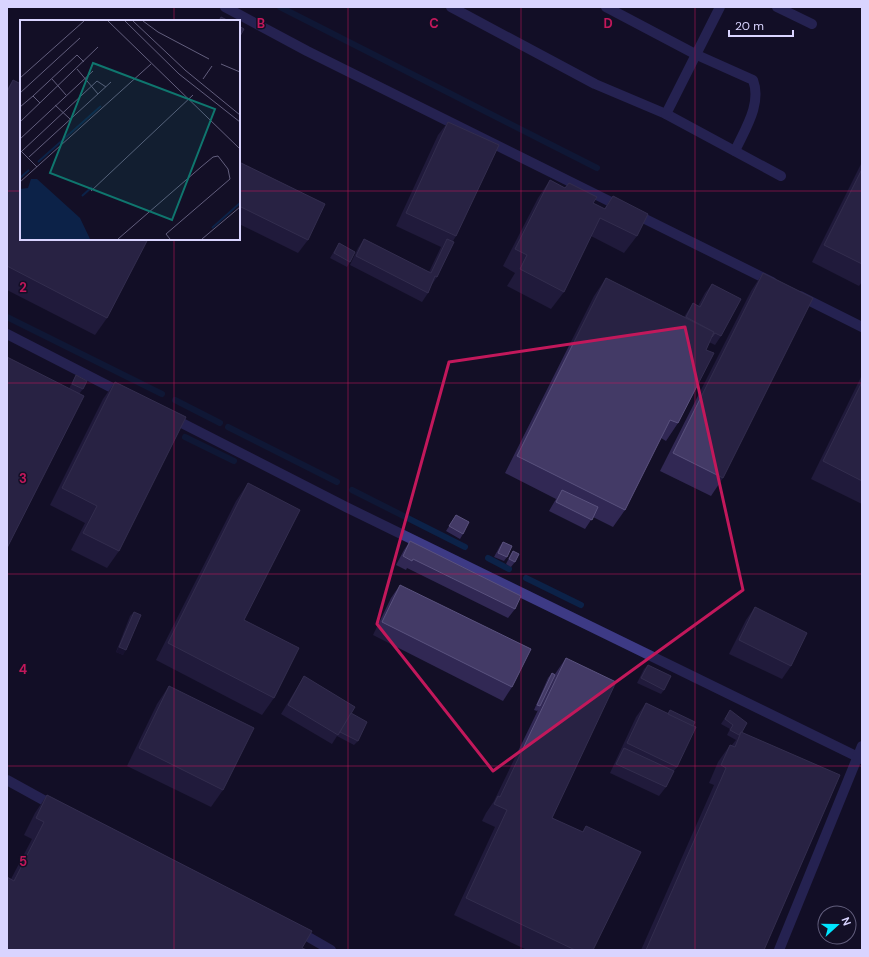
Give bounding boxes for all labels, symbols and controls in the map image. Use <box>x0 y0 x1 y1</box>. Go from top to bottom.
scale bar <box>729 12 793 38</box>
text: B <box>257 15 265 32</box>
text: C <box>429 15 439 32</box>
text: D <box>603 15 613 32</box>
text: 20 m <box>735 18 764 34</box>
inset map <box>20 20 240 240</box>
text: 2 <box>19 279 27 296</box>
text: 3 <box>19 470 27 487</box>
text: 4 <box>19 661 27 678</box>
text: 5 <box>19 853 27 870</box>
north arrow <box>817 905 857 945</box>
text: N <box>838 915 854 928</box>

